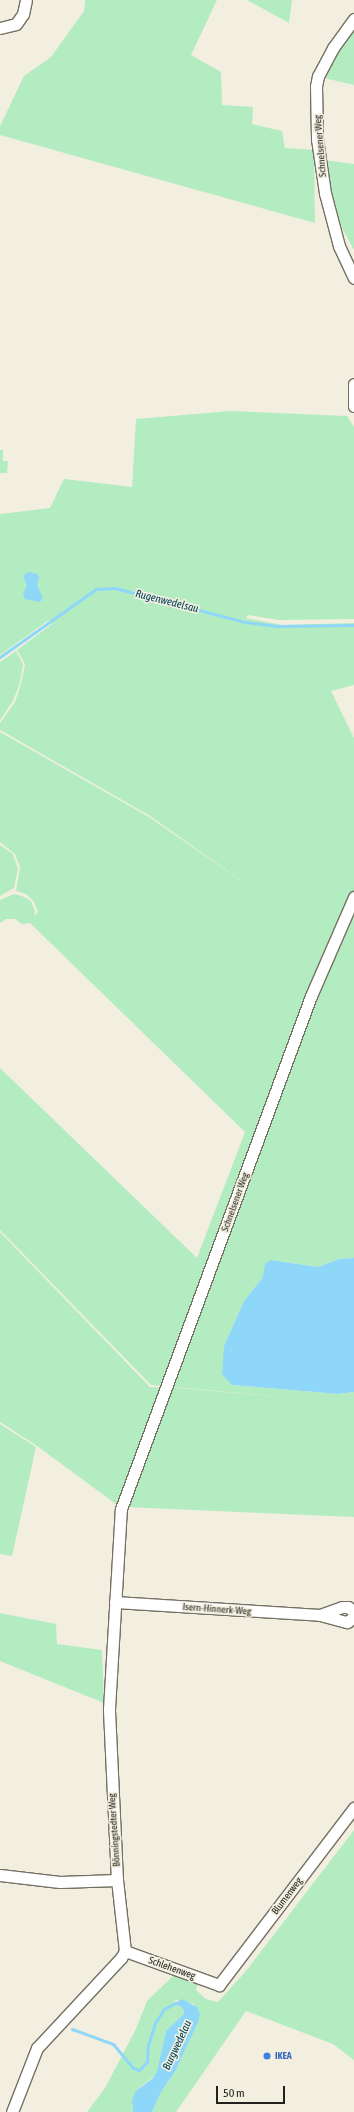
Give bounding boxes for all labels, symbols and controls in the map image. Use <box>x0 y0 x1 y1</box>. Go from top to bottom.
street label: Schnelsener Weg <box>311 114 329 178</box>
water label: Rugenwedelsau <box>134 587 200 615</box>
street label: Schnelsener Weg <box>219 1171 251 1233</box>
street label: Isern-Hinnerk-Weg <box>182 1601 252 1617</box>
street label: Bönningstedter Weg <box>105 1793 123 1867</box>
street label: Blumenweg <box>269 1875 305 1917</box>
street label: Schlehenweg <box>147 1954 197 1982</box>
water label: Burgwedelau <box>160 2018 194 2072</box>
place label: IKEA <box>275 2050 292 2062</box>
marker: IKEA <box>262 2051 272 2061</box>
scale bar <box>218 2078 287 2104</box>
text: 50 m <box>223 2086 245 2100</box>

